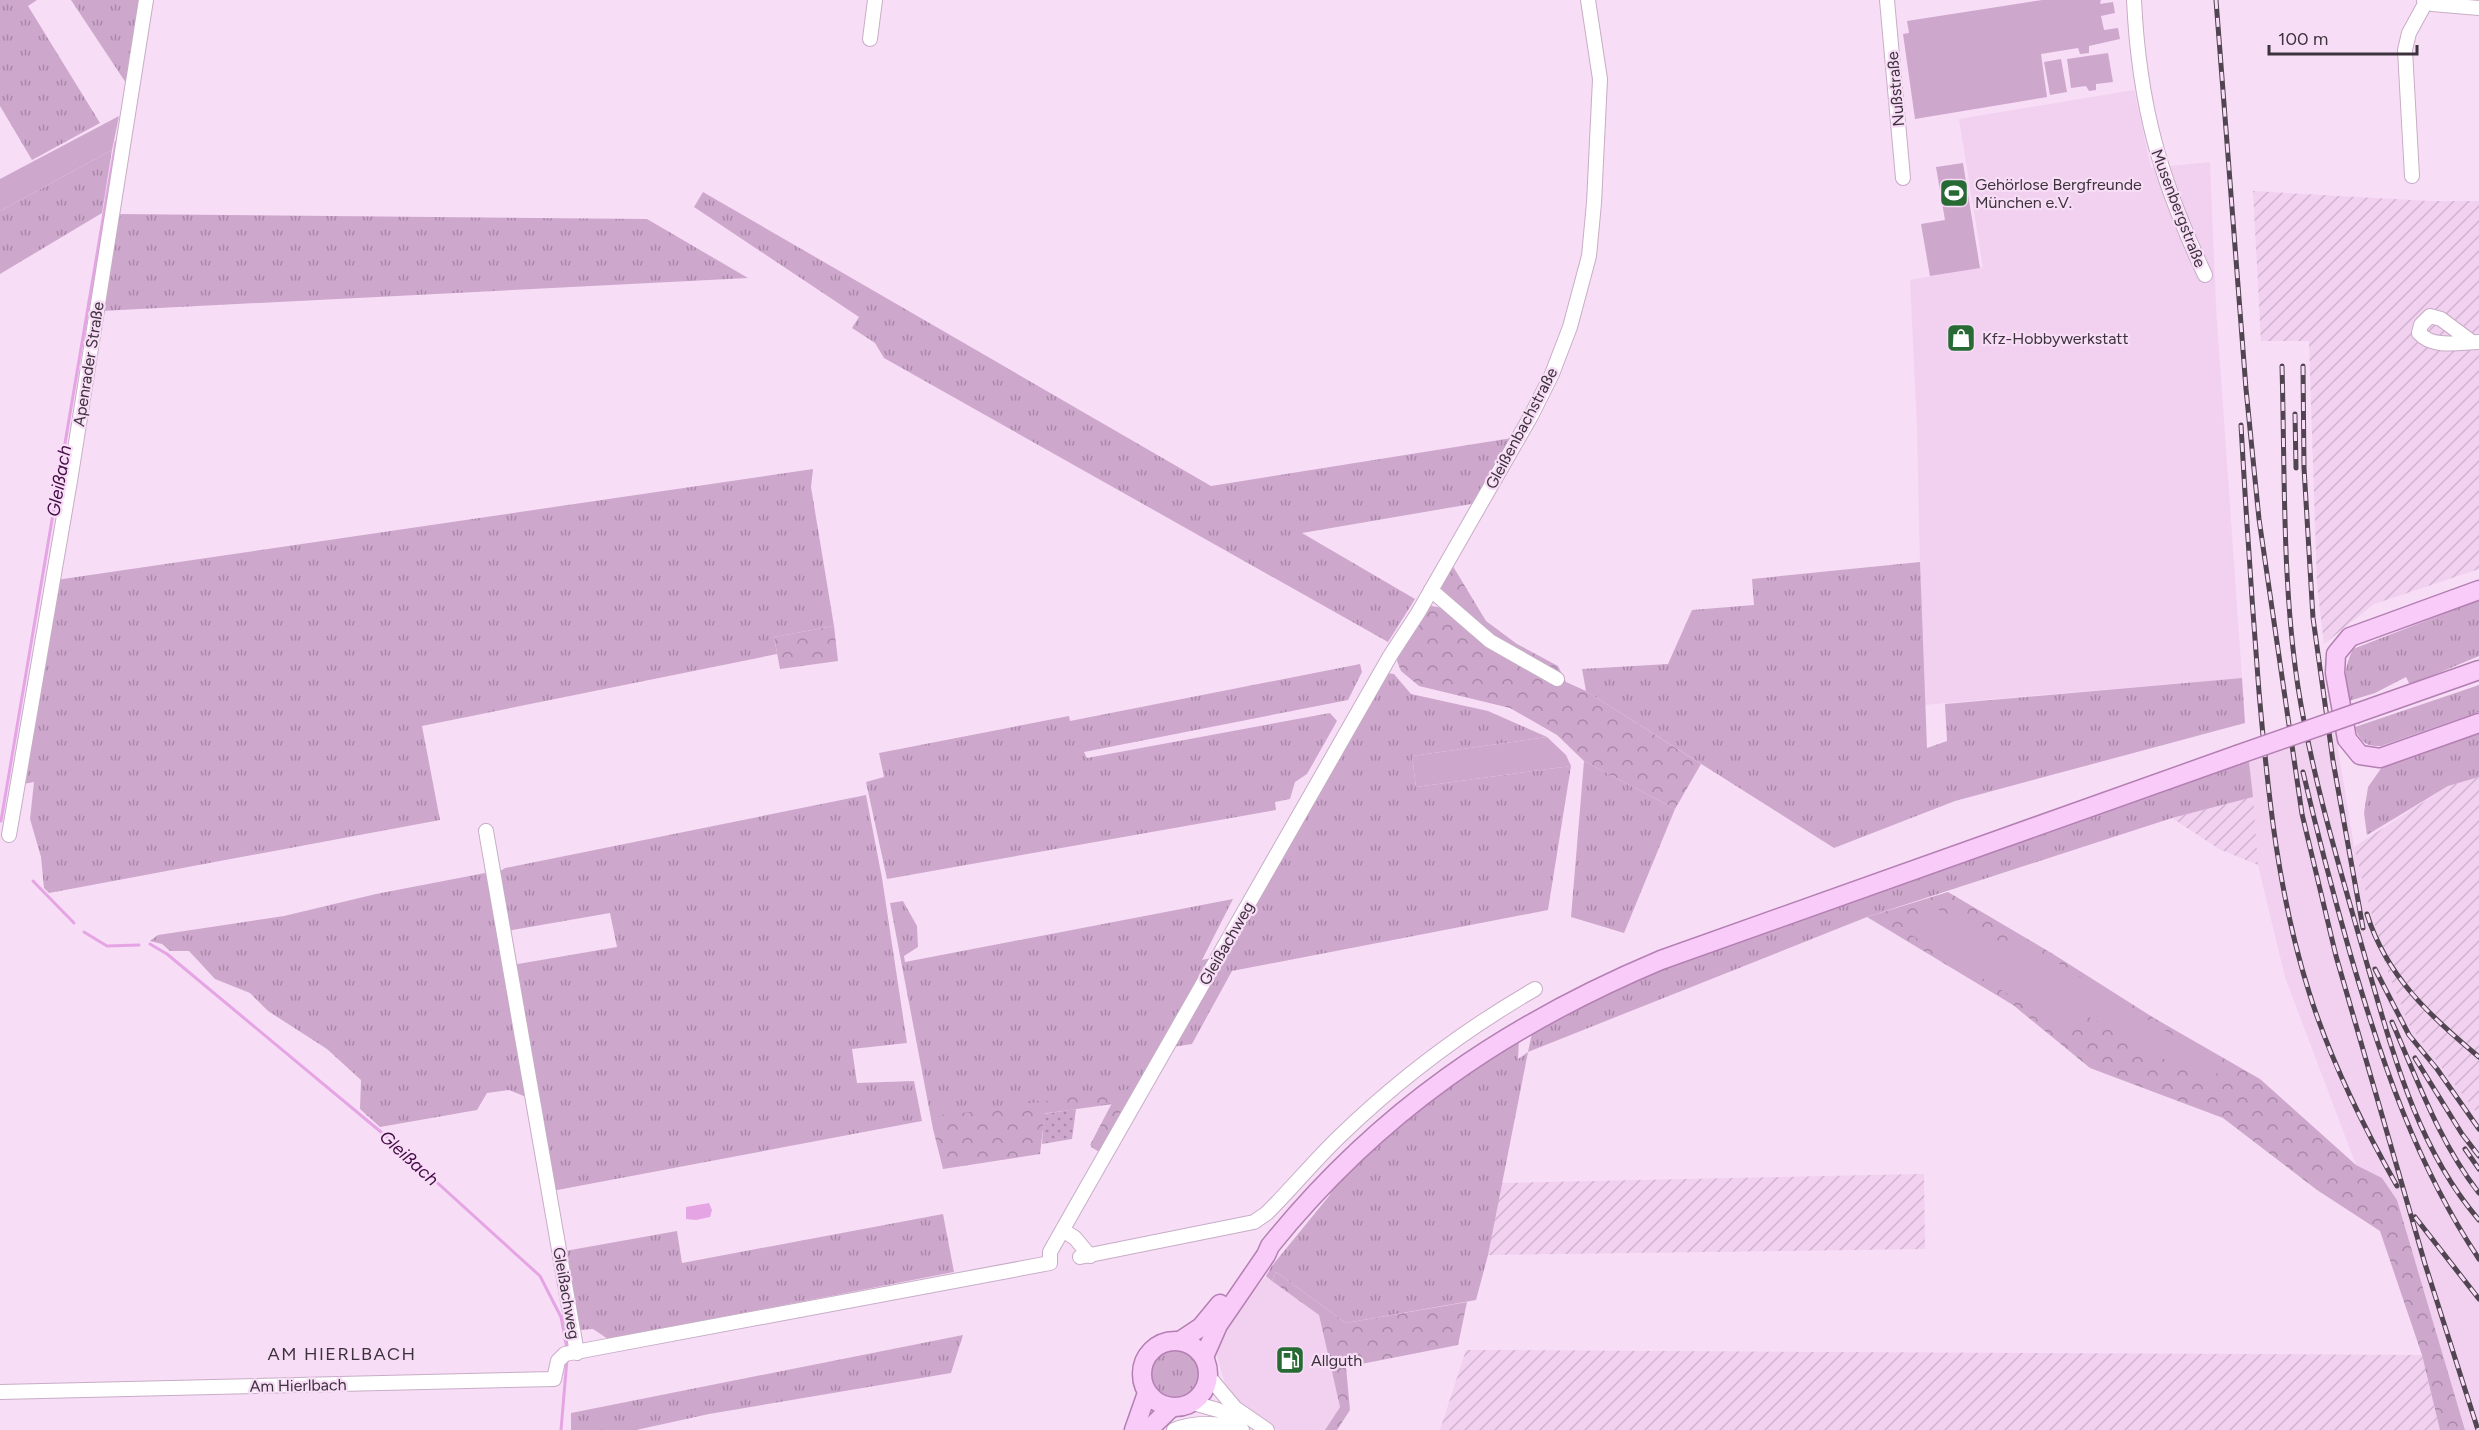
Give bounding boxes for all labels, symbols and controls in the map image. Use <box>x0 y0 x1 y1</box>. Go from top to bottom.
scale bar <box>2269 18 2418 56</box>
text: 100 m <box>2278 28 2328 50</box>
street label: Nußstraße <box>1883 50 1908 127</box>
street label: Musenbergstraße <box>2147 146 2210 270</box>
place label: Gehörlose Bergfreunde München e.V. <box>1975 175 2142 212</box>
sports icon: Gehörlose Bergfreunde München e.V. <box>1938 177 1970 209</box>
street label: Apenrader Straße <box>69 300 108 428</box>
shop icon: Kfz-Hobbywerkstatt <box>1945 322 1977 354</box>
place label: Kfz-Hobbywerkstatt <box>1982 329 2128 348</box>
street label: Gleißenbachstraße <box>1481 364 1562 492</box>
water label: Gleißach <box>42 444 76 518</box>
street label: Gleißachweg <box>1195 898 1258 988</box>
water label: Gleißach <box>375 1126 443 1190</box>
street label: Gleißachweg <box>549 1246 584 1341</box>
district label: AM HIERLBACH <box>268 1343 416 1365</box>
fuel station icon: Allguth <box>1274 1344 1306 1376</box>
place label: Allguth <box>1311 1351 1362 1370</box>
street label: Am Hierlbach <box>249 1375 347 1396</box>

